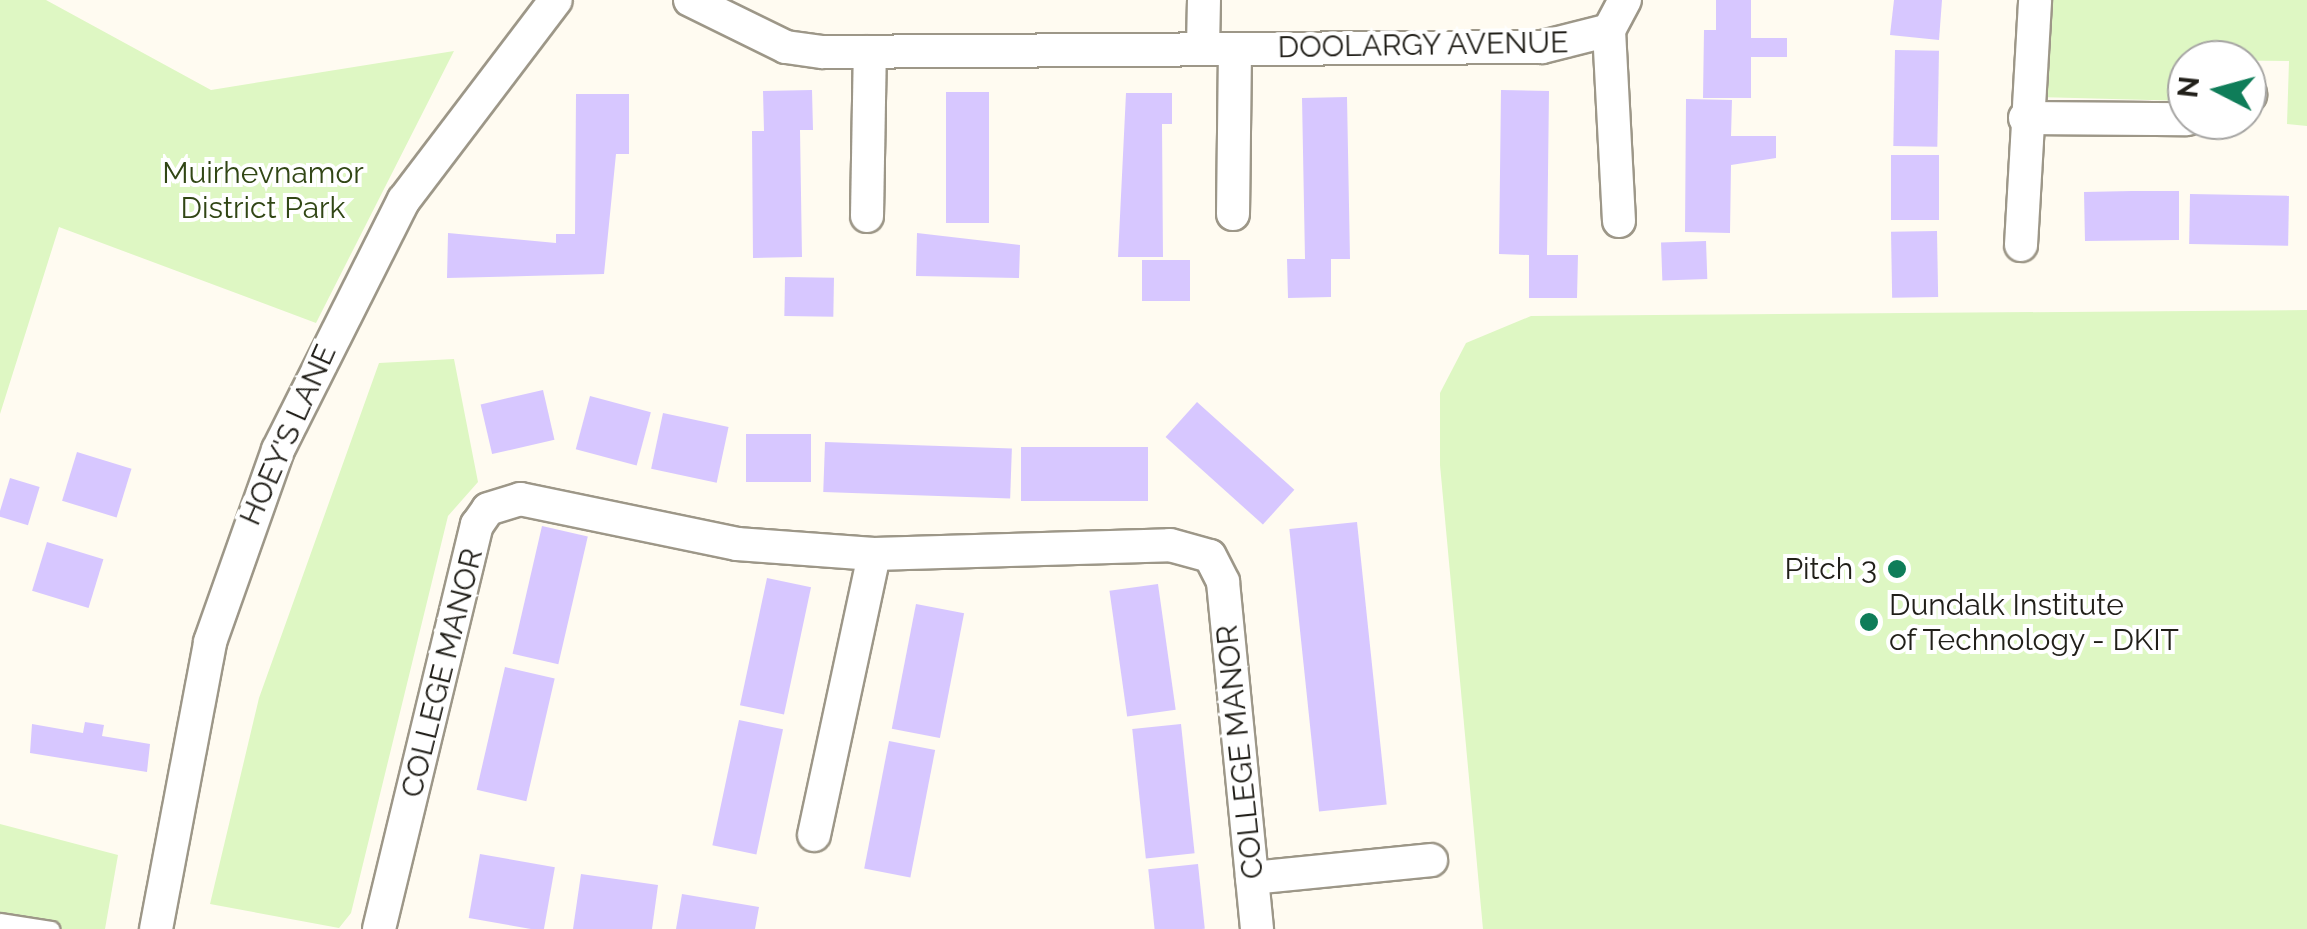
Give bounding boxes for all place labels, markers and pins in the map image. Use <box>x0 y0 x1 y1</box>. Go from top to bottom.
place label: Pitch 3 <box>1784 551 1877 587</box>
marker: Pitch 3 <box>1886 558 1908 580</box>
place label: Dundalk Institute of Technology - DKIT <box>1889 587 2181 658</box>
marker: Dundalk Institute of Technology - DKIT <box>1858 611 1880 633</box>

